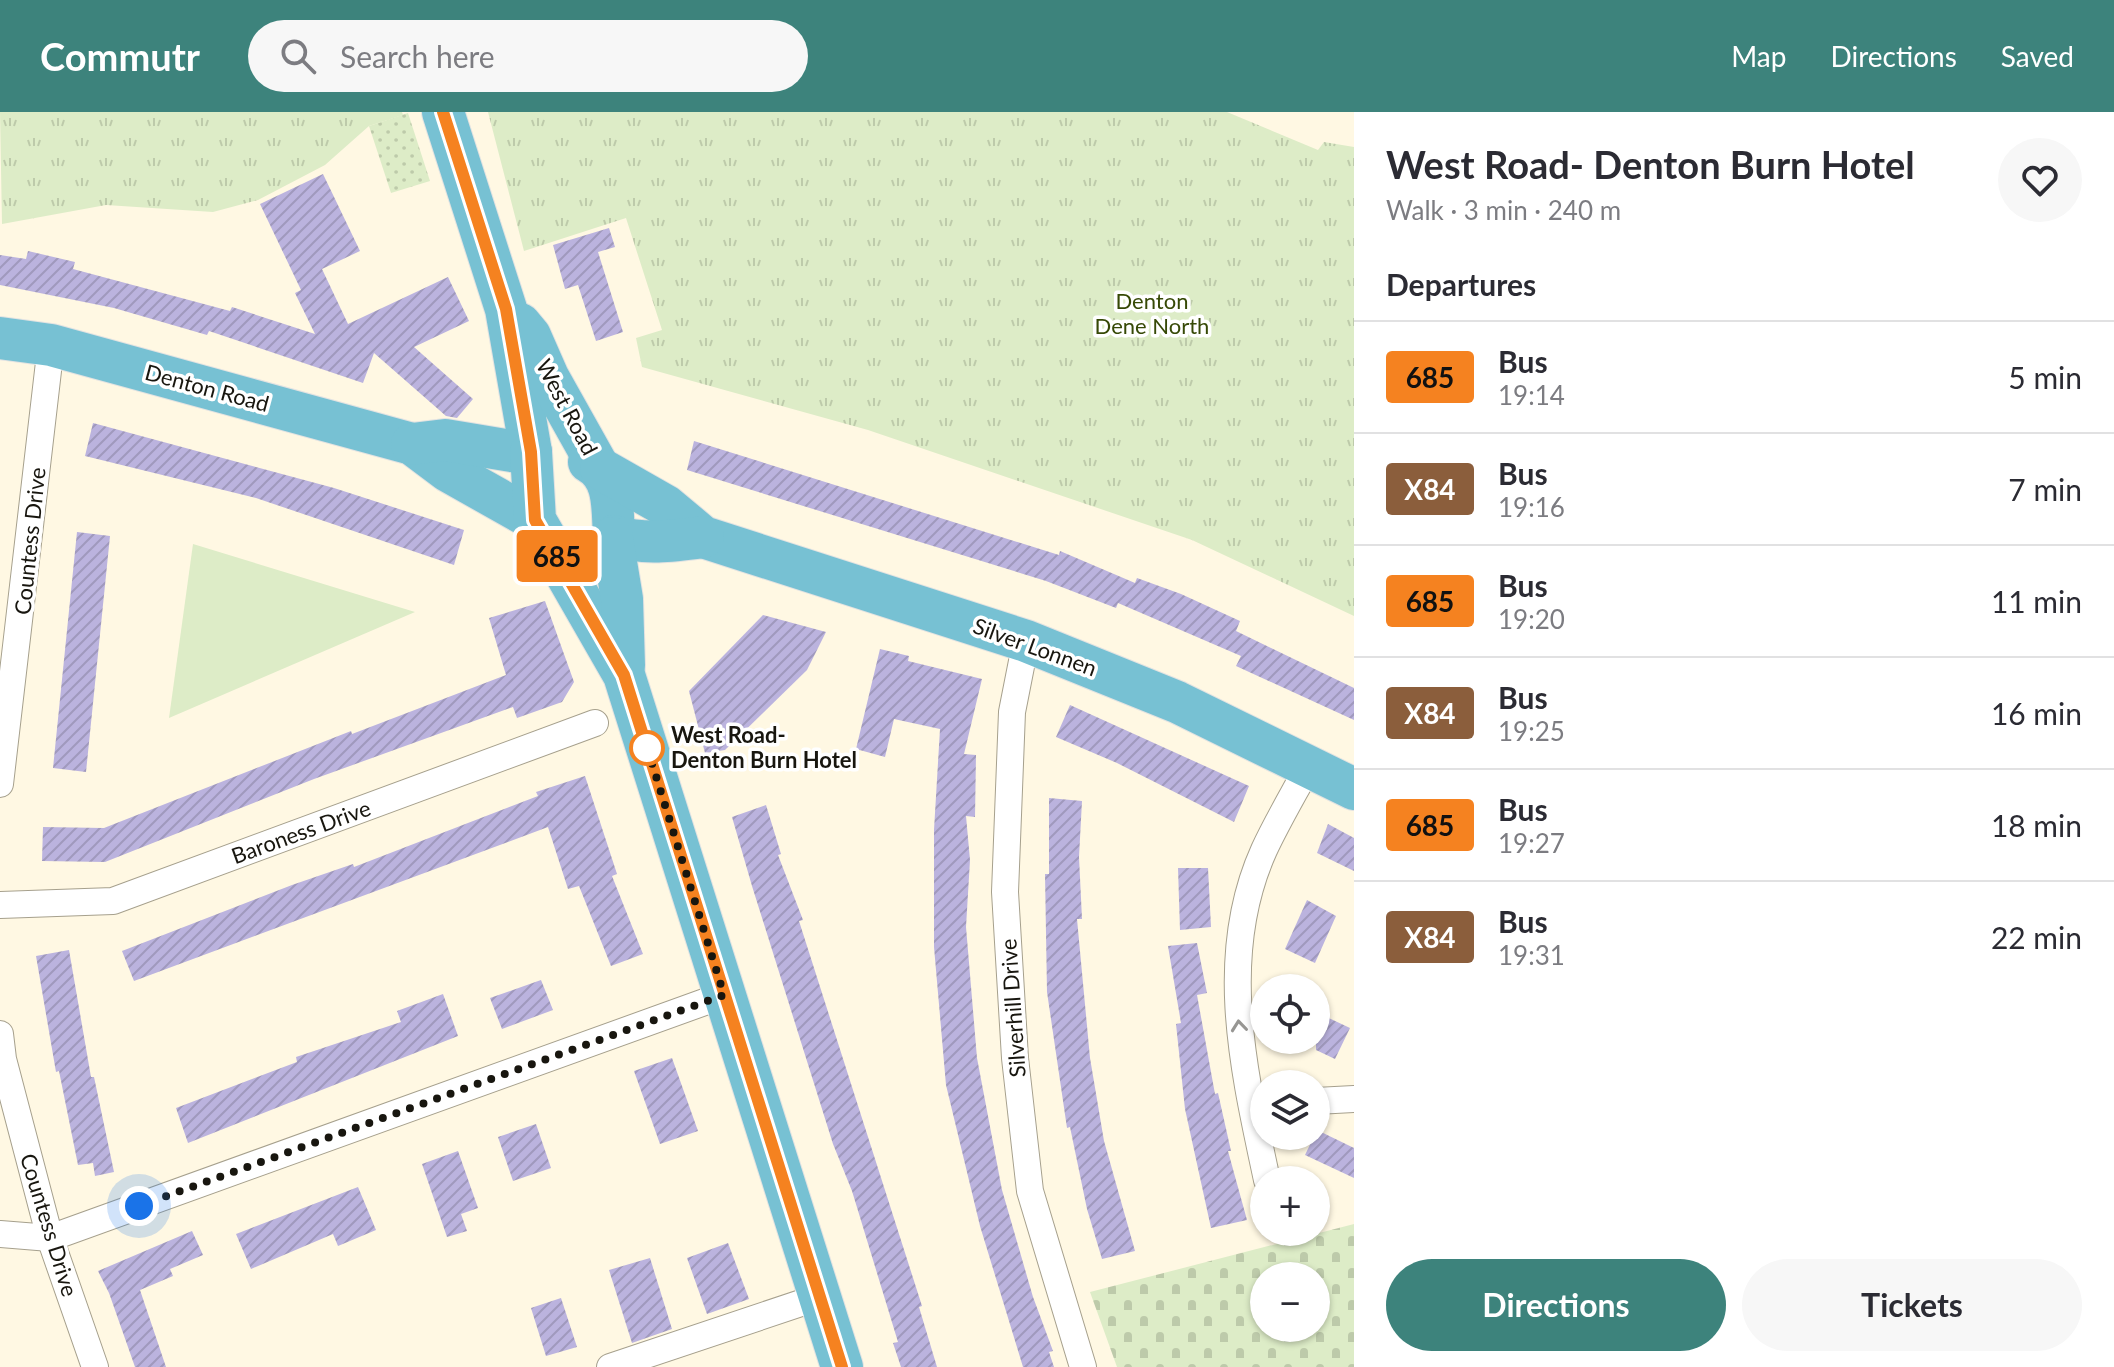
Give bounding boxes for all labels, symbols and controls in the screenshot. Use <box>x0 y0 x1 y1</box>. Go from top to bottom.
search box <box>248 20 808 92</box>
text: Commutr <box>40 33 200 79</box>
icon: search <box>276 34 320 78</box>
text: Search here <box>340 38 495 74</box>
text: Map <box>1731 39 1786 73</box>
text: Directions <box>1830 39 1957 73</box>
text: Saved <box>2001 39 2074 73</box>
button: heart <box>1998 138 2082 222</box>
text: West Road- Denton Burn Hotel <box>1386 141 1915 187</box>
text: Walk · 3 min · 240 m <box>1386 194 1621 226</box>
text: Departures <box>1386 266 1536 302</box>
park label: Denton Dene North <box>1095 287 1209 339</box>
text: Bus <box>1498 343 1548 379</box>
street label: West Road <box>531 354 604 459</box>
street label: Denton Road <box>142 358 272 417</box>
text: 5 min <box>2008 359 2082 395</box>
text: 685 <box>1406 360 1454 394</box>
text: 19:14 <box>1498 379 1565 411</box>
text: Bus <box>1498 455 1548 491</box>
street label: Countess Drive <box>8 466 51 616</box>
text: 7 min <box>2008 471 2082 507</box>
text: X84 <box>1404 472 1456 506</box>
text: 19:16 <box>1498 491 1565 523</box>
line badge: 685 <box>511 530 603 582</box>
text: 685 <box>533 539 581 573</box>
text: Bus <box>1498 567 1548 603</box>
text: 11 min <box>1991 583 2082 619</box>
text: 685 <box>1406 584 1454 618</box>
text: 19:20 <box>1498 603 1565 635</box>
street label: Silver Lonnen <box>970 612 1101 681</box>
text: Bus <box>1498 679 1548 715</box>
text: 16 min <box>1991 695 2082 731</box>
text: X84 <box>1404 696 1456 730</box>
text: 19:25 <box>1498 715 1565 747</box>
place label: West Road- Denton Burn Hotel <box>671 721 857 773</box>
marker: West Road- Denton Burn Hotel <box>630 731 664 765</box>
text: Bus <box>1498 791 1548 827</box>
street label: Baroness Drive <box>228 794 374 869</box>
text: 18 min <box>1991 807 2082 843</box>
text: 685 <box>1406 808 1454 842</box>
text: 19:27 <box>1498 827 1565 859</box>
text: Bus <box>1498 903 1548 939</box>
text: 22 min <box>1991 919 2082 955</box>
text: X84 <box>1404 920 1456 954</box>
street label: Silverhill Drive <box>994 938 1031 1078</box>
text: 19:31 <box>1498 939 1565 971</box>
map controls <box>1250 974 1330 1342</box>
button: locate <box>1250 974 1330 1054</box>
one-way arrow <box>1231 1019 1248 1032</box>
button: layers <box>1250 1070 1330 1150</box>
street label: Countess Drive <box>15 1150 84 1300</box>
button: + <box>1250 1166 1330 1246</box>
your location <box>119 1186 159 1226</box>
button: Directions <box>1386 1259 1726 1351</box>
button: Tickets <box>1742 1259 2082 1351</box>
button: − <box>1250 1262 1330 1342</box>

